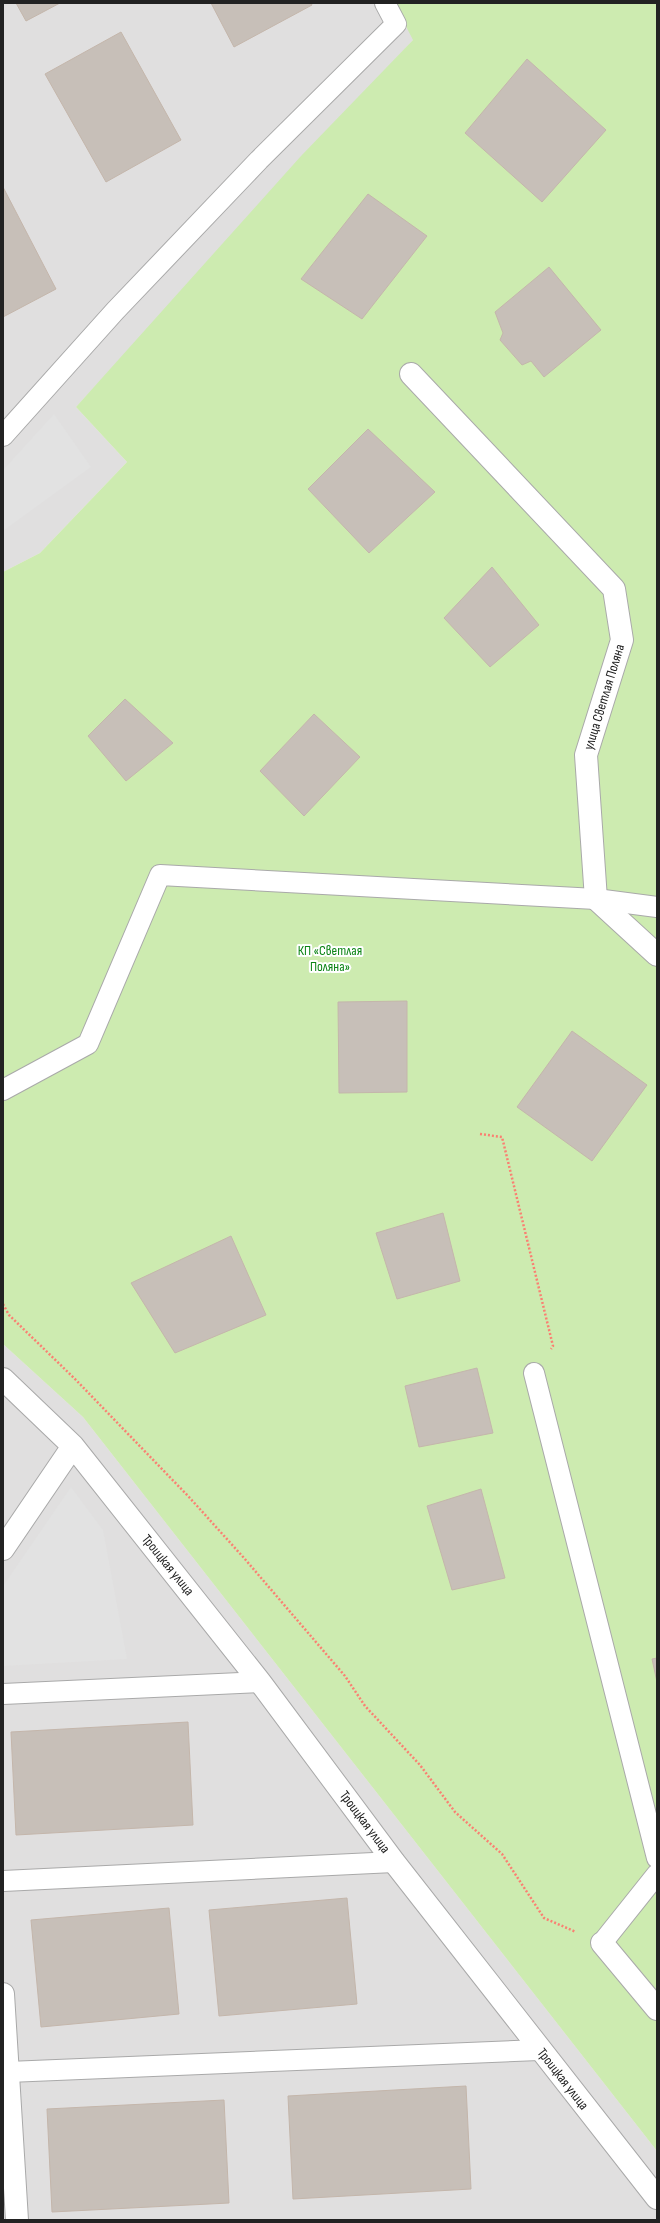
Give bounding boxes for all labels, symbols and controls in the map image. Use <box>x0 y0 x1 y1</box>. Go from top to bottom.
street label: улица Светлая Поляна <box>580 642 628 752</box>
park label: КП «Светлая Поляна» <box>298 942 362 975</box>
street label: Троицкая улица <box>138 1531 198 1599</box>
street label: Троицкая улица <box>336 1787 394 1857</box>
street label: Троицкая улица <box>534 2045 592 2113</box>

